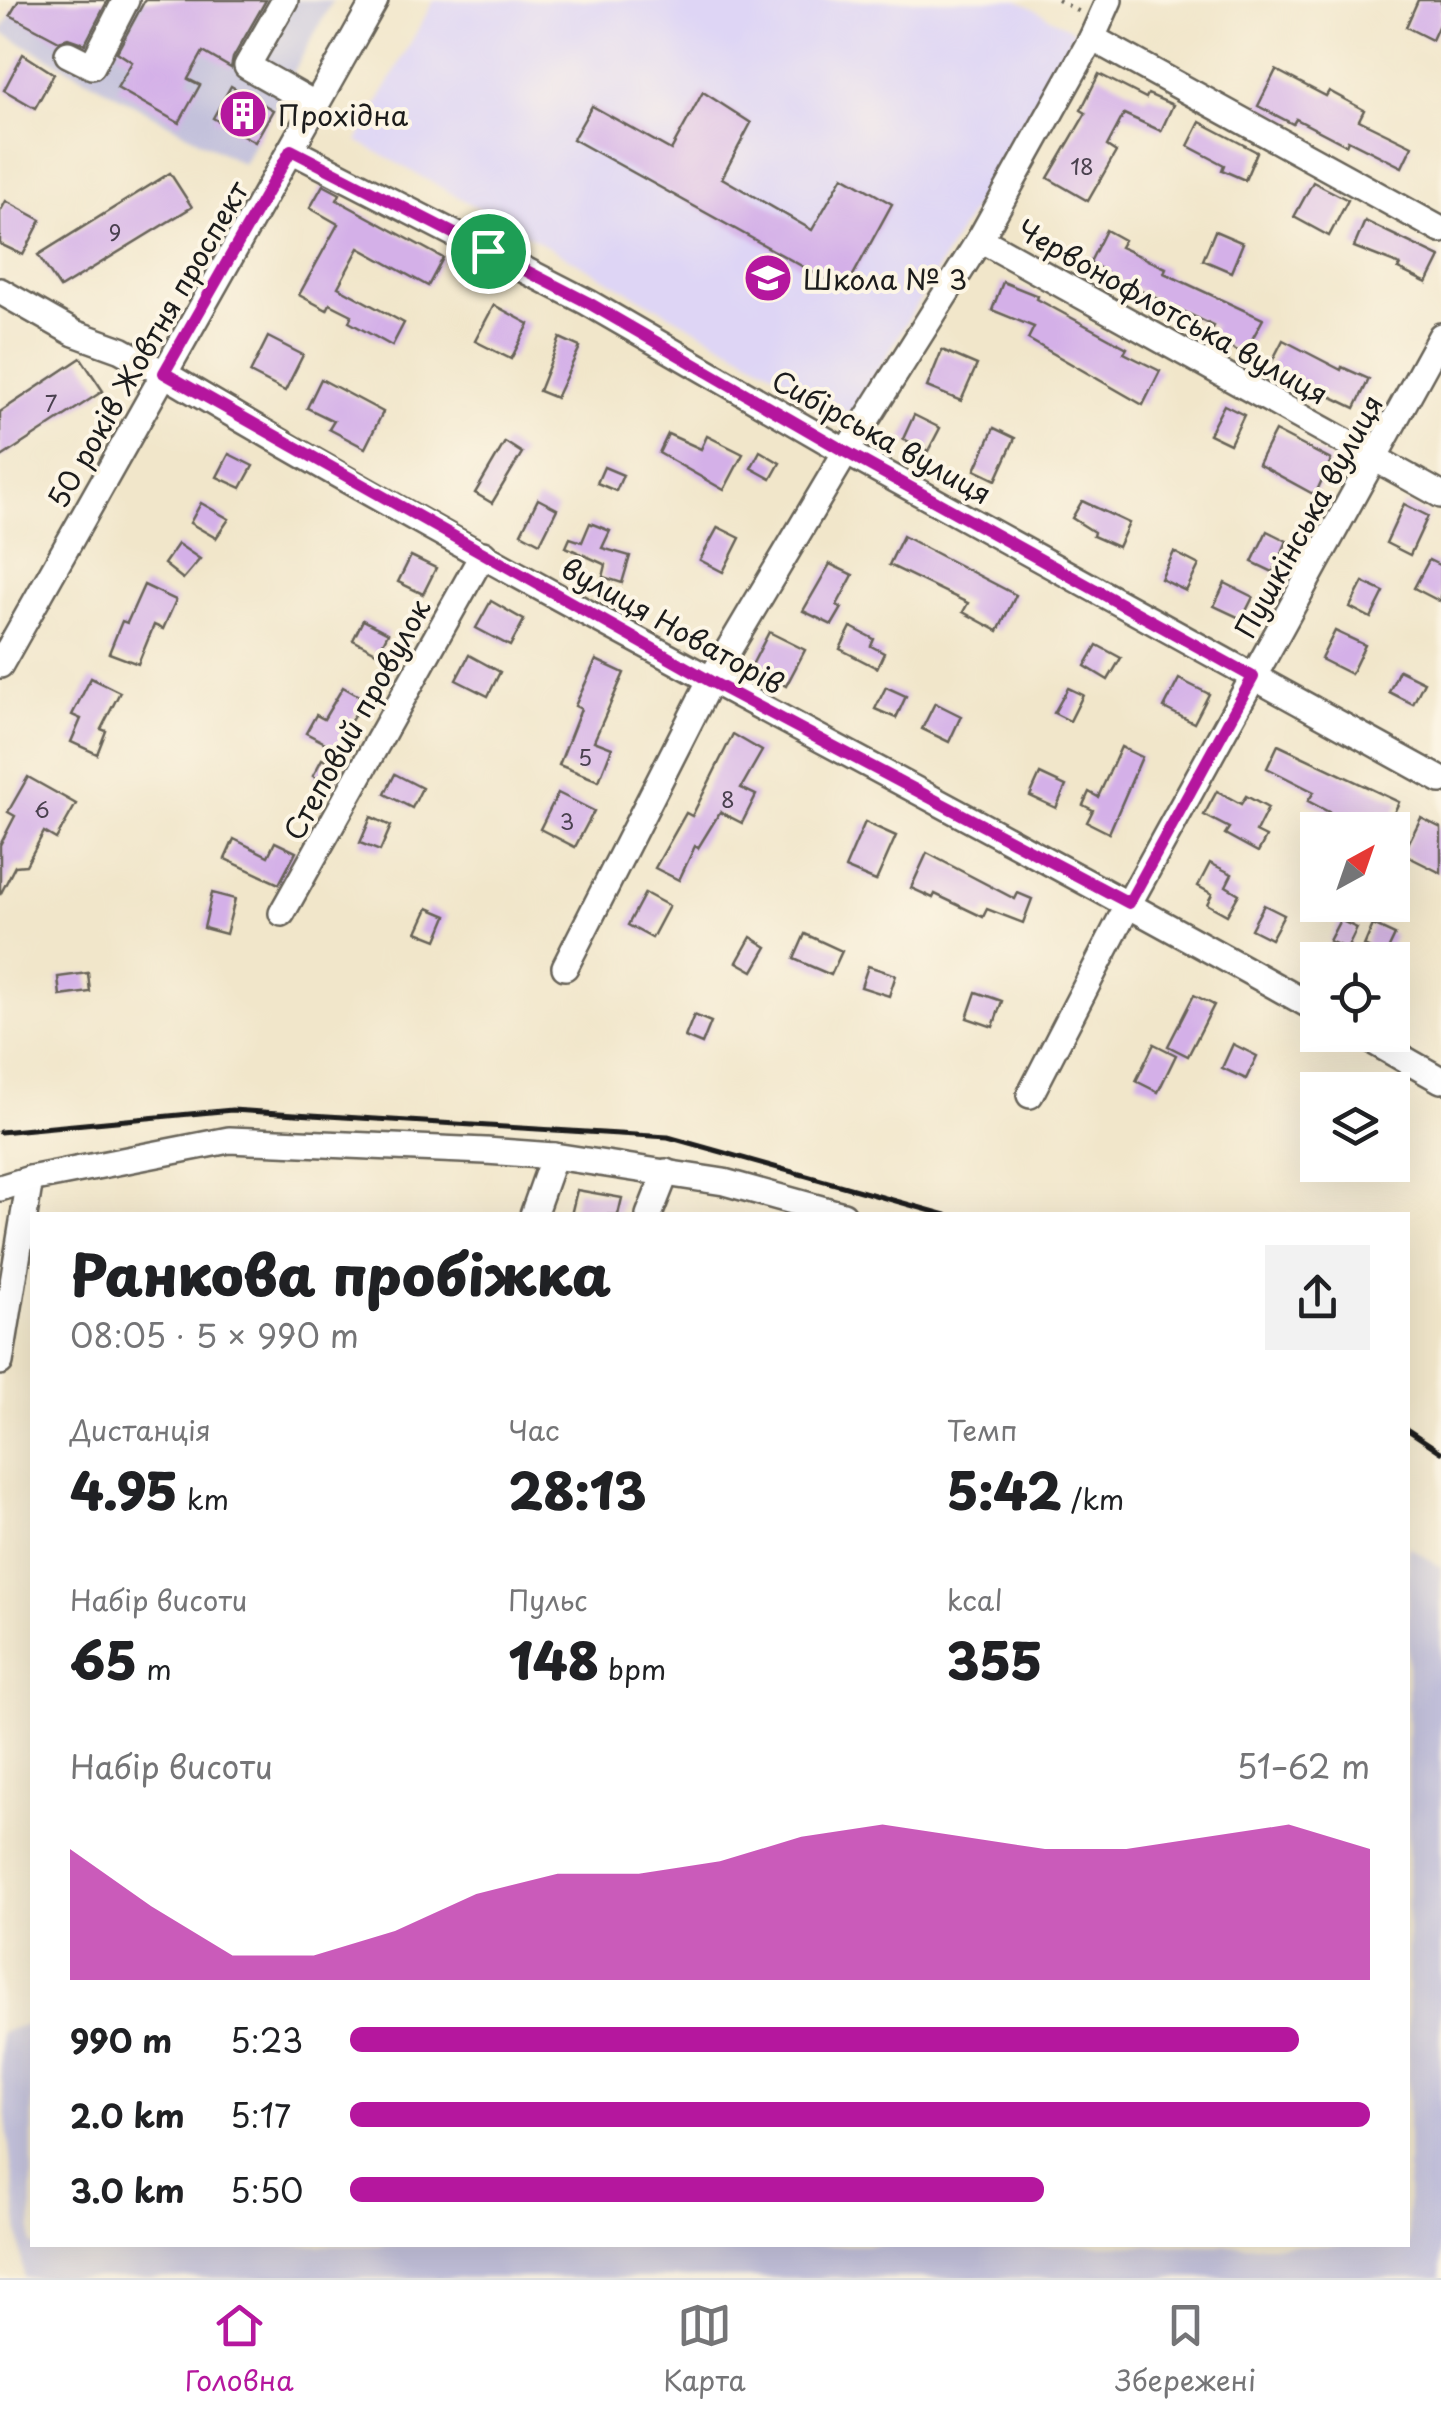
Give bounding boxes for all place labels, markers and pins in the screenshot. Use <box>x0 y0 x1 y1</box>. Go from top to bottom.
building icon: Прохідна <box>217 88 269 140</box>
place label: Прохідна <box>278 93 409 136</box>
pin <box>446 209 531 294</box>
school or university icon: Школа № 3 <box>742 252 794 304</box>
place label: Школа № 3 <box>803 257 967 300</box>

